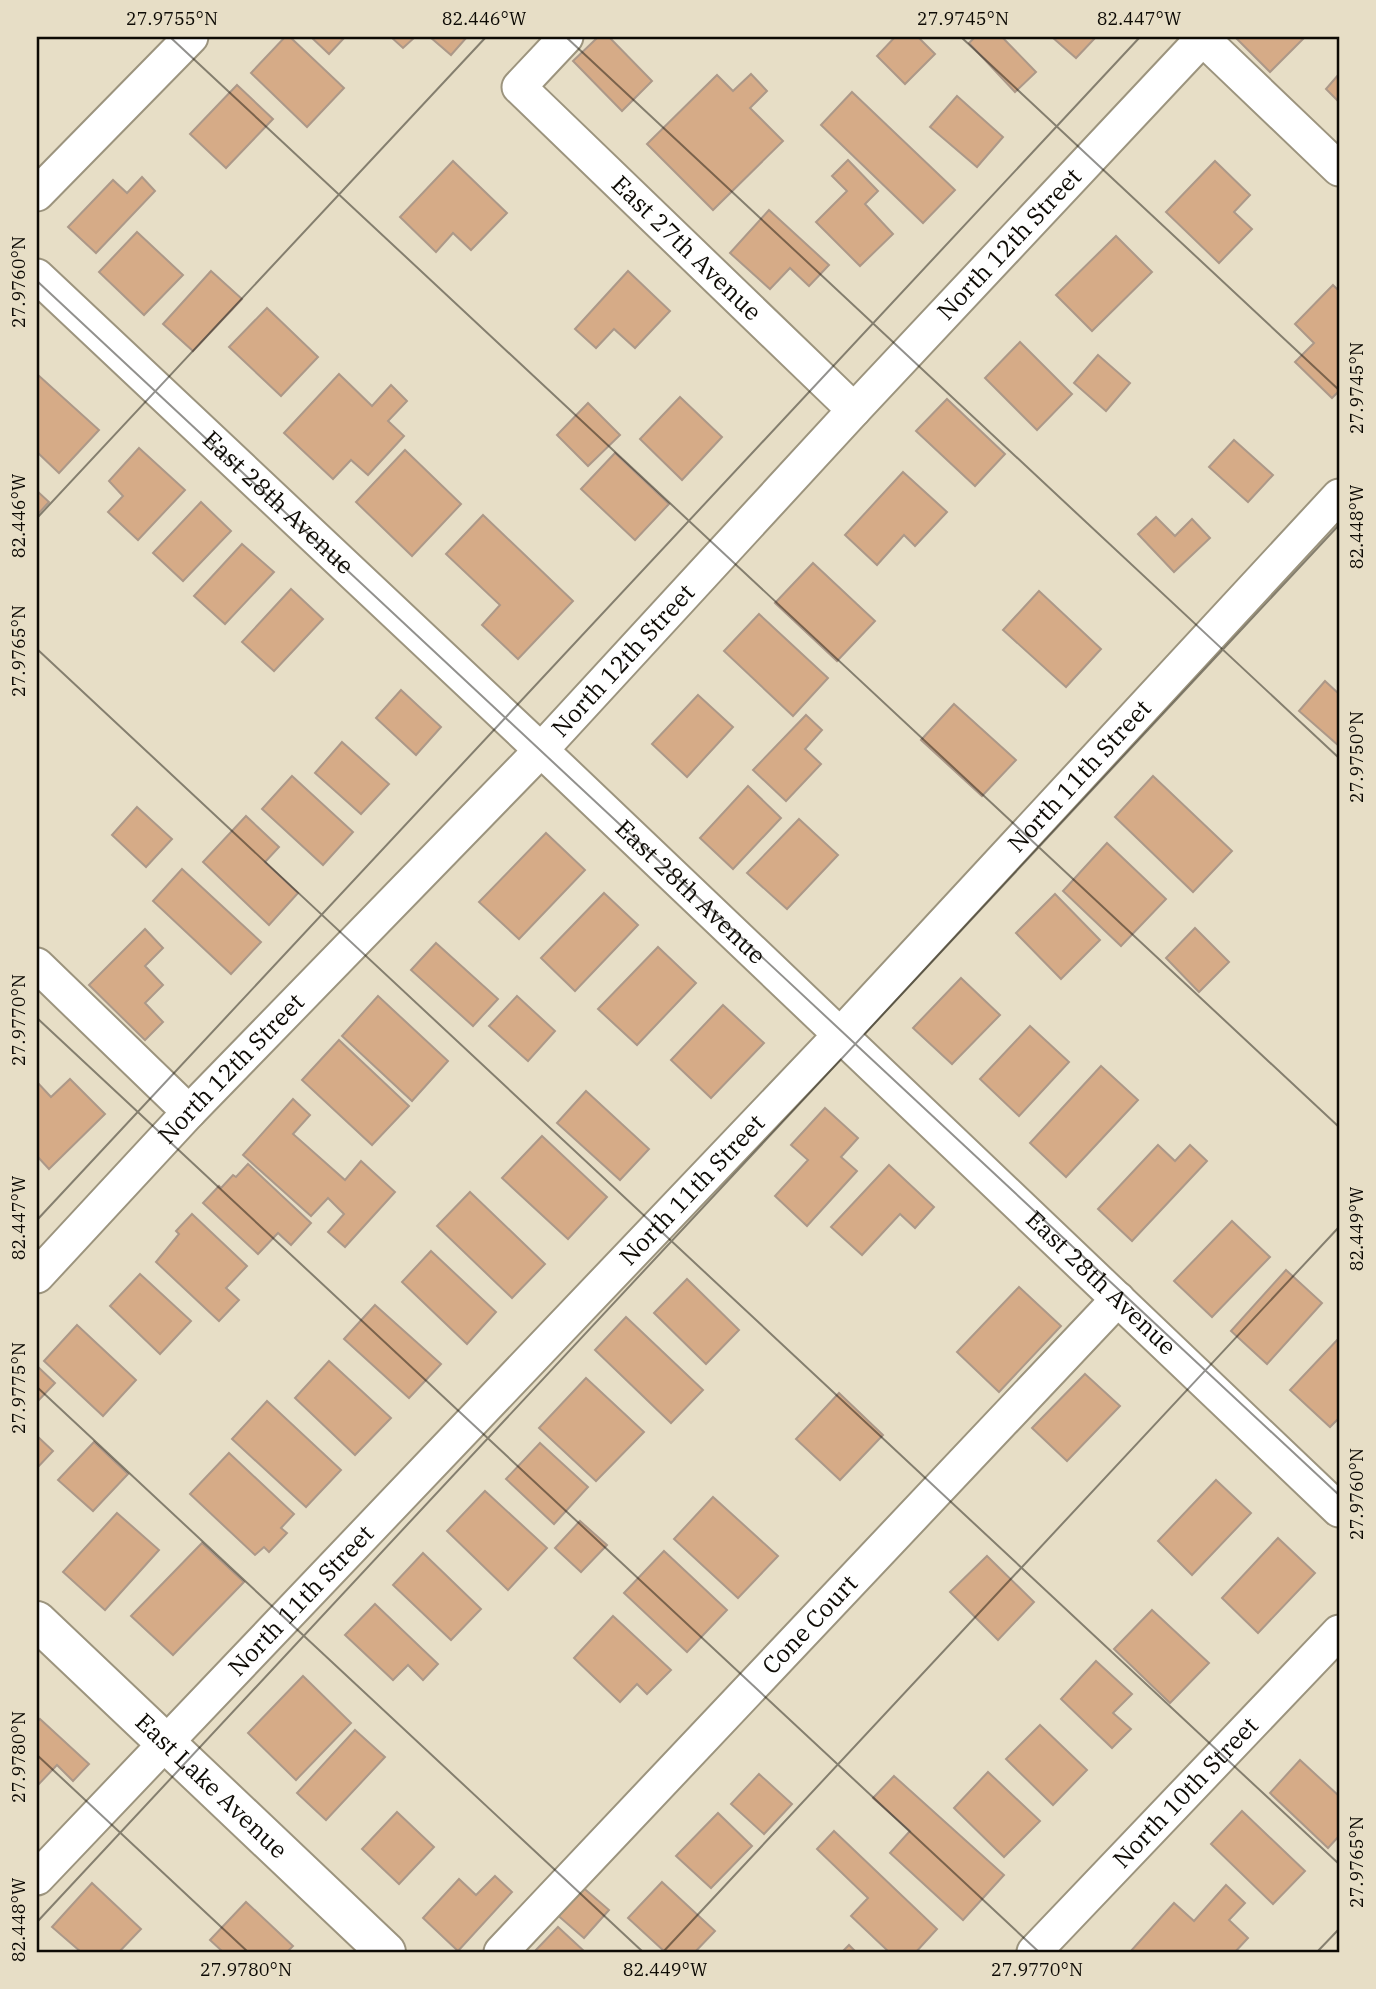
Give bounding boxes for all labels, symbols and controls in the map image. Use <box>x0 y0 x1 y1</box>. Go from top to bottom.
text: 27.9755°N <box>126 7 218 30</box>
text: 82.446°W <box>442 7 527 30</box>
text: 27.9745°N <box>917 7 1009 30</box>
text: 82.447°W <box>1097 7 1182 30</box>
street label: North 12th Street <box>930 161 1088 326</box>
street label: East 27th Avenue <box>605 168 769 327</box>
text: 27.9760°N <box>7 236 30 328</box>
text: 27.9745°N <box>1345 342 1368 434</box>
street label: East 28th Avenue <box>196 423 361 581</box>
text: 82.446°W <box>7 473 30 558</box>
text: 82.448°W <box>1345 484 1368 569</box>
street label: North 12th Street <box>544 577 701 743</box>
text: 27.9765°N <box>7 605 30 697</box>
street label: North 11th Street <box>1000 692 1158 859</box>
text: 27.9750°N <box>1345 711 1368 803</box>
street label: East 28th Avenue <box>609 812 773 971</box>
text: 27.9770°N <box>7 974 30 1066</box>
street label: North 12th Street <box>151 986 311 1150</box>
street label: North 11th Street <box>612 1107 771 1272</box>
text: 82.447°W <box>7 1175 30 1260</box>
text: 82.449°W <box>1345 1186 1368 1271</box>
street label: East 28th Avenue <box>1019 1203 1184 1362</box>
text: 27.9775°N <box>7 1342 30 1434</box>
text: 27.9760°N <box>1345 1448 1368 1540</box>
street label: North 11th Street <box>221 1517 380 1682</box>
street label: Cone Court <box>754 1568 864 1681</box>
street label: East Lake Avenue <box>129 1706 295 1865</box>
street label: North 10th Street <box>1105 1710 1265 1875</box>
text: 27.9780°N <box>7 1711 30 1803</box>
text: 27.9765°N <box>1345 1816 1368 1908</box>
text: 82.448°W <box>7 1877 30 1962</box>
text: 27.9780°N <box>200 1958 292 1981</box>
text: 82.449°W <box>623 1958 708 1981</box>
text: 27.9770°N <box>991 1958 1083 1981</box>

